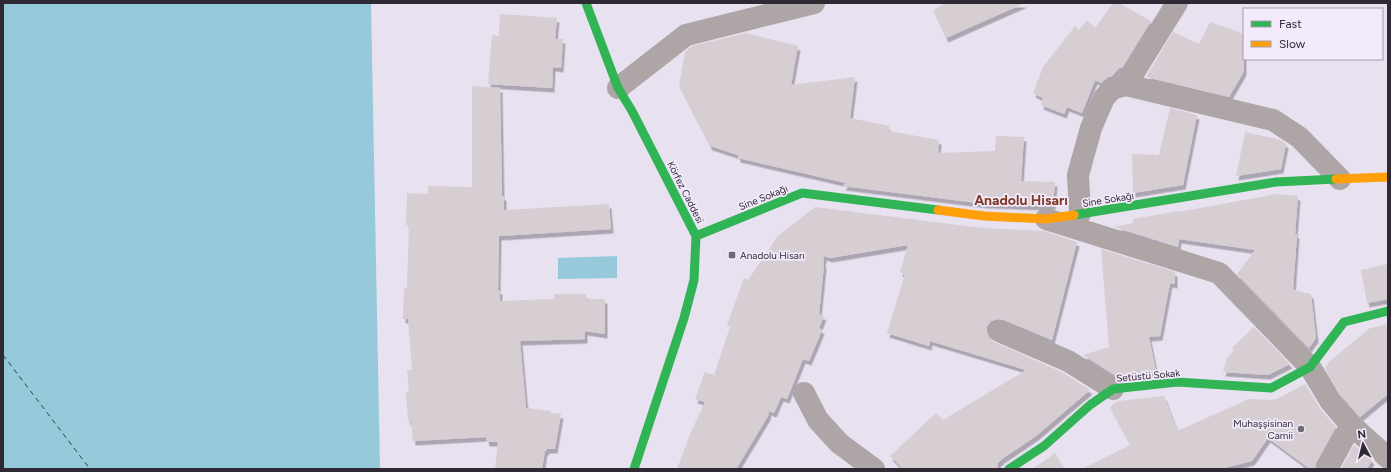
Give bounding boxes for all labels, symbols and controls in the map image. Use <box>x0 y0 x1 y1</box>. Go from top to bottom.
legend <box>1243 8 1383 60</box>
text: Fast <box>1279 17 1302 31</box>
text: Slow <box>1279 37 1306 51</box>
street label: Körfez Caddesi <box>664 159 707 226</box>
street label: Sine Sokağı <box>737 182 790 213</box>
street label: Sine Sokağı <box>1081 189 1135 210</box>
district label: Anadolu Hisarı <box>974 192 1068 209</box>
place label: Anadolu Hisarı <box>740 249 805 262</box>
marker: Anadolu Hisarı <box>727 250 737 260</box>
street label: Setüstü Sokak <box>1116 366 1181 385</box>
place label: Muhaşşisinan Camii <box>1233 417 1293 442</box>
marker: Muhaşşisinan Camii <box>1296 424 1306 434</box>
north arrow <box>1343 424 1383 464</box>
text: N <box>1357 428 1367 442</box>

